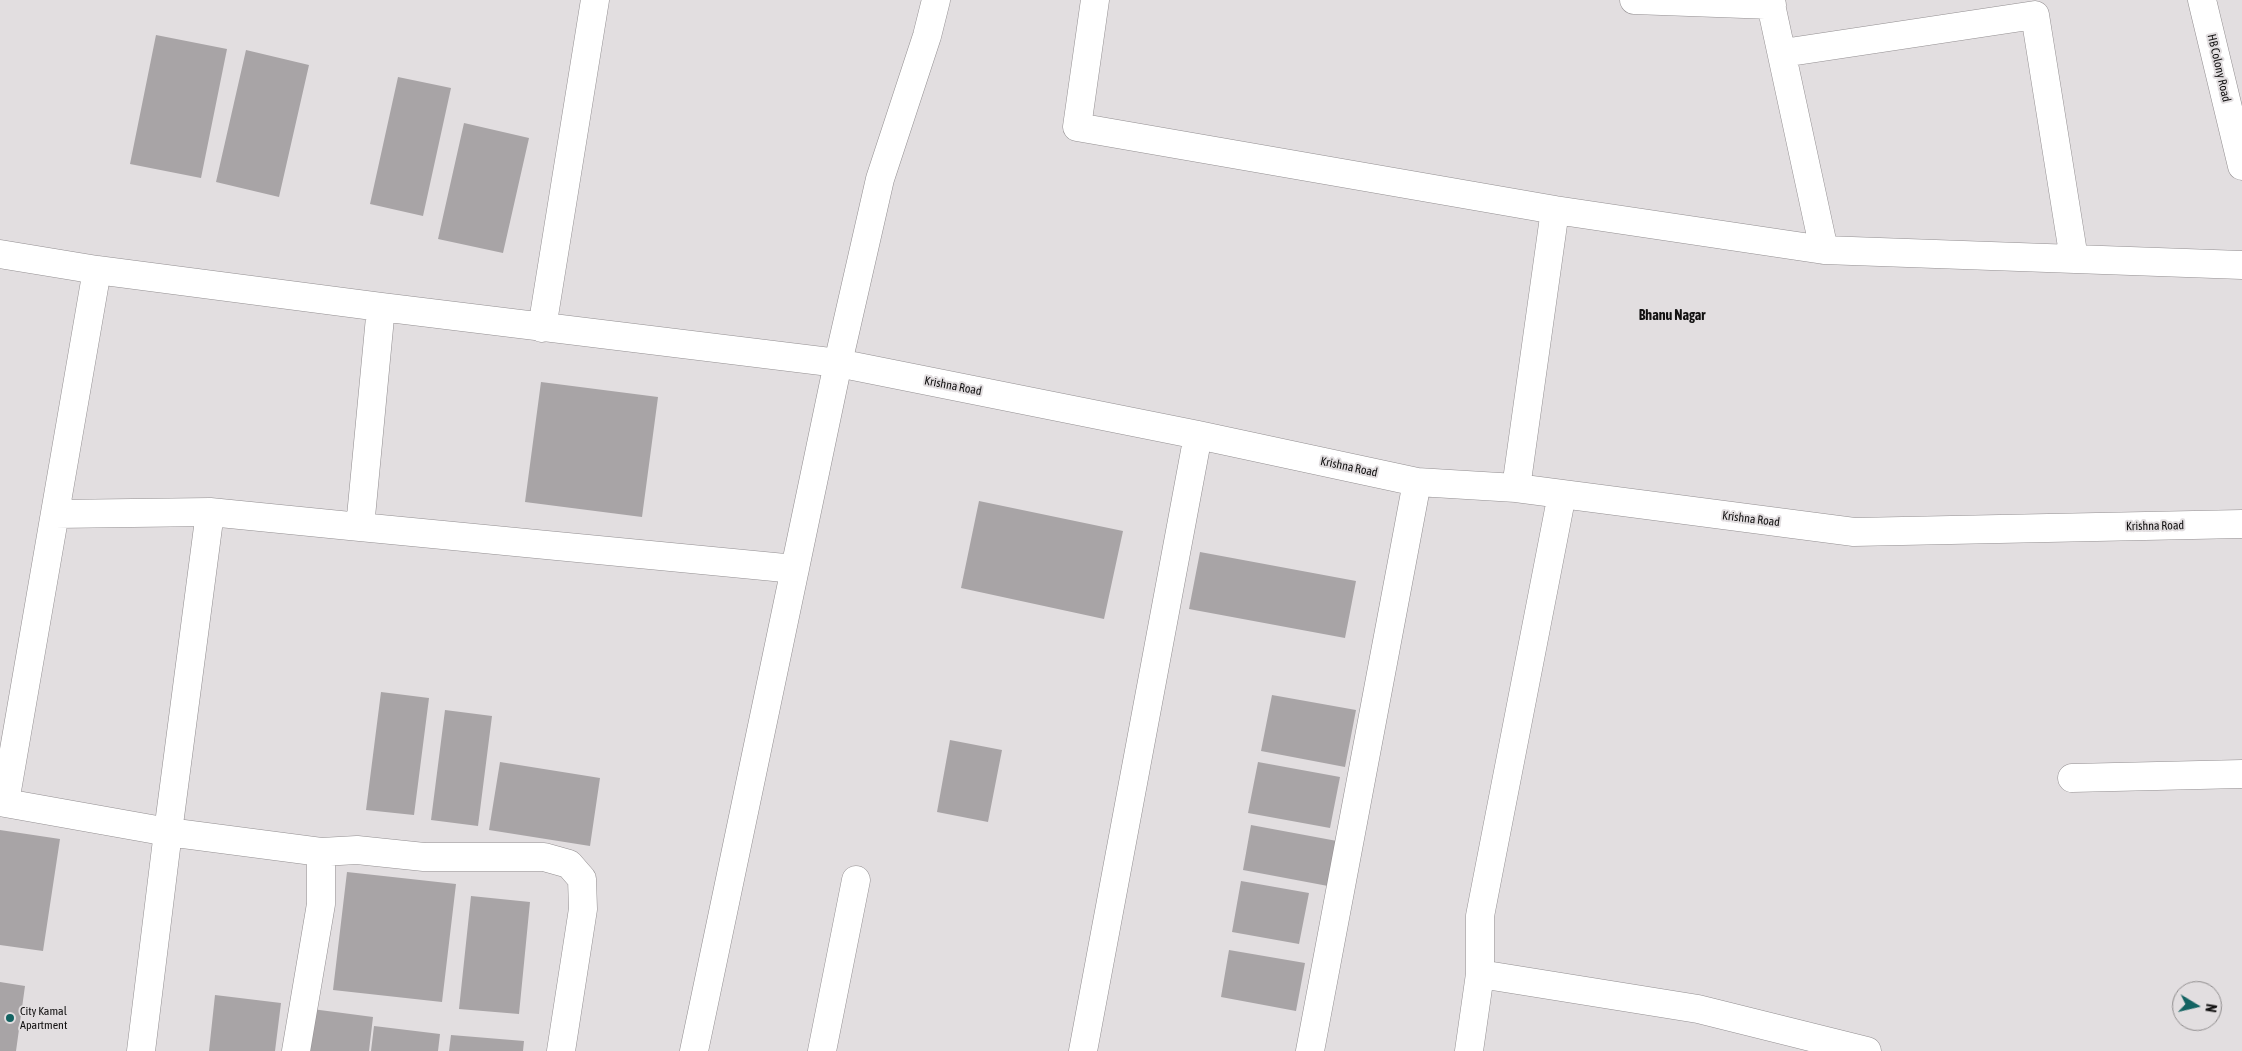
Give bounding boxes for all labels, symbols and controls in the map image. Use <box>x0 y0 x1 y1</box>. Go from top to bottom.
street label: HB Colony Road <box>2204 33 2234 103</box>
district label: Bhanu Nagar <box>1639 308 1705 324</box>
street label: Krishna Road <box>923 373 983 399</box>
street label: Krishna Road <box>1319 454 1379 480</box>
street label: Krishna Road <box>1721 508 1781 530</box>
street label: Krishna Road <box>2126 518 2184 534</box>
north arrow <box>2172 981 2222 1031</box>
text: N <box>2202 1003 2219 1014</box>
place label: City Kamal Apartment <box>20 1004 67 1032</box>
marker: City Kamal Apartment <box>4 1012 16 1024</box>

